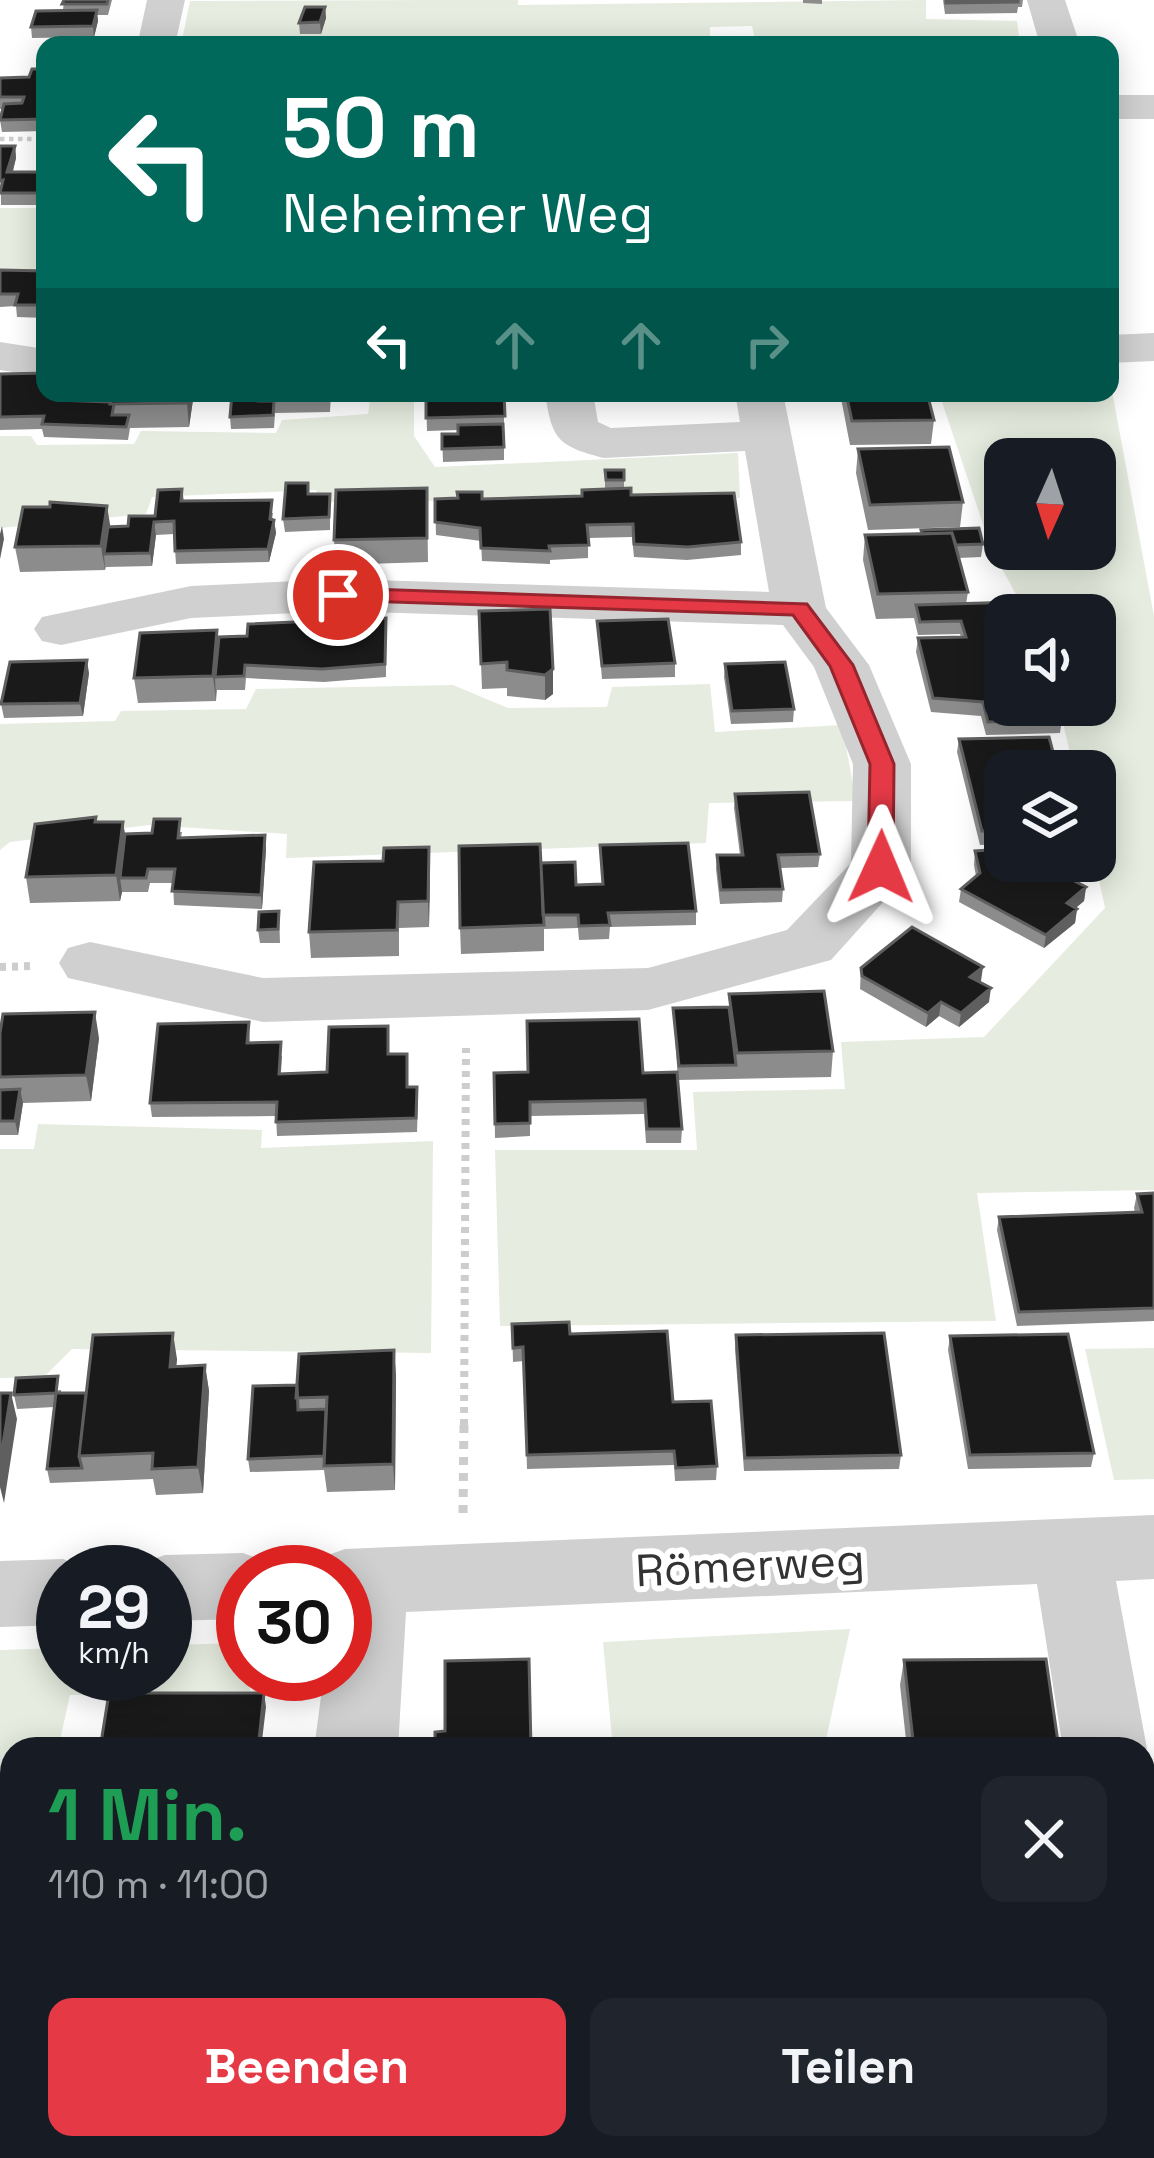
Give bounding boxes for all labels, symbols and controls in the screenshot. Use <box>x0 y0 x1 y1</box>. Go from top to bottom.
text: 50 m <box>282 74 480 182</box>
icon: left <box>84 84 240 240</box>
text: Neheimer Weg <box>282 179 654 248</box>
icon: left <box>356 312 422 378</box>
icon: ahead <box>482 312 548 378</box>
icon: ahead <box>608 312 674 378</box>
icon: right <box>734 312 800 378</box>
north arrow <box>984 438 1116 570</box>
map controls <box>984 438 1116 882</box>
pin <box>287 544 389 646</box>
icon: arrive <box>305 562 371 628</box>
button: sound <box>984 594 1116 726</box>
button: layers <box>984 750 1116 882</box>
position arrow <box>818 804 944 930</box>
street label: Römerweg <box>634 1531 866 1599</box>
speed limit sign: 30 <box>216 1545 372 1701</box>
text: 29 <box>78 1569 150 1646</box>
text: km/h <box>78 1633 150 1672</box>
text: 1 Min. <box>48 1769 247 1861</box>
button: close <box>981 1776 1107 1902</box>
text: 110 m · 11:00 <box>48 1860 269 1909</box>
button: Beenden <box>48 1998 566 2136</box>
button: Teilen <box>590 1998 1107 2136</box>

